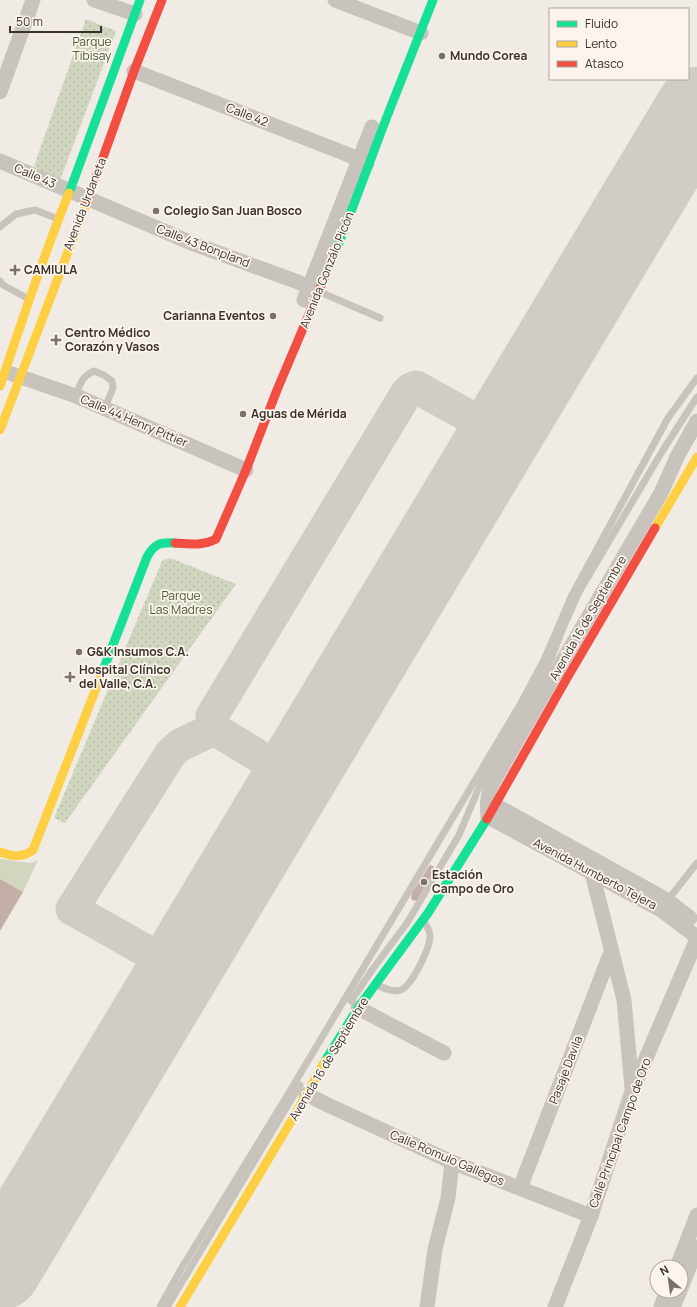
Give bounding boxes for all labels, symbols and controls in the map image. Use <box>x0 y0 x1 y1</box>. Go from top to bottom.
scale bar <box>10 8 101 34</box>
legend <box>549 8 689 80</box>
text: 50 m <box>16 13 43 30</box>
text: Fluido <box>585 15 618 32</box>
park label: Parque Tibisay <box>72 33 112 64</box>
text: Lento <box>585 35 617 52</box>
place label: Mundo Corea <box>450 47 527 64</box>
marker: Mundo Corea <box>437 51 447 61</box>
text: Atasco <box>585 55 624 72</box>
street label: Calle 42 <box>224 99 271 130</box>
street label: Avenida Urdaneta <box>59 155 110 253</box>
street label: Calle 43 <box>12 159 59 192</box>
place label: Colegio San Juan Bosco <box>164 202 302 219</box>
marker: Colegio San Juan Bosco <box>151 206 161 216</box>
street label: Avenida Gonzálo Picón <box>295 209 358 331</box>
street label: Calle 43 Bonpland <box>154 220 252 271</box>
place label: CAMIULA <box>24 261 77 278</box>
marker: CAMIULA <box>9 264 21 276</box>
place label: Carianna Eventos <box>163 307 265 324</box>
marker: Carianna Eventos <box>268 311 278 321</box>
place label: Centro Médico Corazón y Vasos <box>65 324 160 355</box>
marker: Centro Médico Corazón y Vasos <box>50 334 62 346</box>
street label: Calle 44 Henry Pittier <box>78 390 191 451</box>
place label: Aguas de Mérida <box>251 405 347 422</box>
marker: Aguas de Mérida <box>238 409 248 419</box>
street label: Avenida 16 de Septiembre <box>545 552 630 683</box>
park label: Parque Las Madres <box>150 587 212 618</box>
place label: G&K Insumos C.A. <box>87 643 189 660</box>
marker: G&K Insumos C.A. <box>74 647 84 657</box>
place label: Hospital Clínico del Valle, C.A. <box>79 661 171 692</box>
marker: Hospital Clínico del Valle, C.A. <box>64 671 76 683</box>
street label: Avenida Humberto Tejera <box>530 834 660 913</box>
place label: Estación Campo de Oro <box>432 866 514 897</box>
marker: Estación Campo de Oro <box>419 877 429 887</box>
street label: Avenida 16 de Septiembre <box>285 994 372 1124</box>
street label: Pasaje Davila <box>545 1033 586 1106</box>
street label: Calle Principal Campo de Oro <box>584 1055 655 1210</box>
street label: Calle Romulo Gallegos <box>387 1126 507 1189</box>
north arrow <box>649 1259 689 1299</box>
text: N <box>657 1261 671 1278</box>

